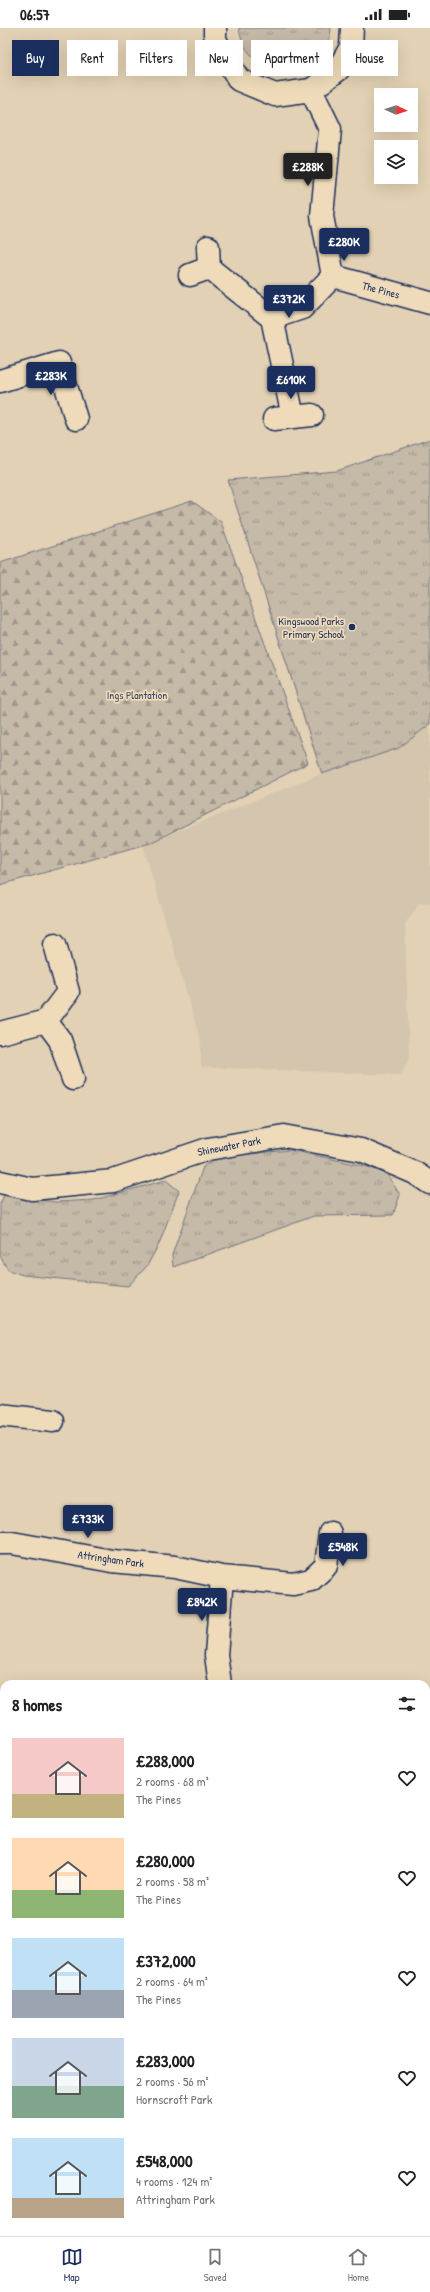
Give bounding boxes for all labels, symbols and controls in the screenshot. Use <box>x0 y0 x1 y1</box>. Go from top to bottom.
text: 06:57 <box>20 4 50 25</box>
chip: Buy <box>12 40 59 76</box>
chip: Rent <box>67 40 118 76</box>
chip: Filters <box>126 40 187 76</box>
chip: New <box>195 40 243 76</box>
chip: Apartment <box>251 40 333 76</box>
chip: House <box>341 40 398 76</box>
north arrow <box>374 88 418 132</box>
map controls <box>374 88 418 184</box>
button: layers <box>374 140 418 184</box>
pin: £288K <box>280 153 336 187</box>
text: £288K <box>292 157 324 175</box>
pin: £280K <box>316 228 372 262</box>
text: £280K <box>328 232 360 250</box>
street label: The Pines <box>361 278 401 302</box>
pin: £372K <box>261 285 317 319</box>
text: £372K <box>273 289 305 307</box>
pin: £283K <box>23 362 79 396</box>
text: £283K <box>35 366 67 384</box>
pin: £610K <box>263 366 319 400</box>
text: £610K <box>276 370 306 388</box>
place label: Kingswood Parks Primary School <box>278 614 344 641</box>
marker: Kingswood Parks Primary School <box>347 622 357 632</box>
park label: Ings Plantation <box>107 688 167 702</box>
street label: Shinewater Park <box>196 1133 262 1159</box>
pin: £733K <box>60 1505 116 1539</box>
text: £733K <box>72 1509 104 1527</box>
pin: £548K <box>315 1533 371 1567</box>
text: £548K <box>328 1537 358 1555</box>
street label: Attringham Park <box>77 1547 145 1571</box>
pin: £842K <box>174 1588 230 1622</box>
text: £842K <box>187 1592 217 1610</box>
text: 8 homes <box>12 1693 62 1716</box>
icon: filters <box>396 1693 418 1715</box>
text: £288,000 <box>136 1749 194 1772</box>
icon: home <box>44 1754 92 1802</box>
icon: heart <box>396 1767 418 1789</box>
text: 2 rooms · 68 m² <box>136 1772 209 1790</box>
text: The Pines <box>136 1790 181 1808</box>
text: £280,000 <box>136 1849 195 1872</box>
icon: home <box>44 1854 92 1902</box>
icon: heart <box>396 1867 418 1889</box>
text: 2 rooms · 58 m² <box>136 1872 209 1890</box>
text: The Pines <box>136 1890 181 1908</box>
text: £372,000 <box>136 1949 196 1972</box>
icon: home <box>44 1954 92 2002</box>
icon: heart <box>396 1967 418 1989</box>
text: 2 rooms · 64 m² <box>136 1972 208 1990</box>
text: The Pines <box>136 1990 181 2008</box>
text: £283,000 <box>136 2049 195 2072</box>
icon: home <box>44 2054 92 2102</box>
icon: heart <box>396 2067 418 2089</box>
text: 2 rooms · 56 m² <box>136 2072 209 2090</box>
text: Hornscroft Park <box>136 2090 212 2108</box>
text: £548,000 <box>136 2149 193 2172</box>
icon: home <box>44 2154 92 2202</box>
icon: heart <box>396 2167 418 2189</box>
text: 4 rooms · 124 m² <box>136 2172 212 2190</box>
text: Attringham Park <box>136 2190 215 2208</box>
tab: Map <box>61 2246 83 2284</box>
tab: Saved <box>204 2246 226 2284</box>
tab: Home <box>347 2246 369 2284</box>

